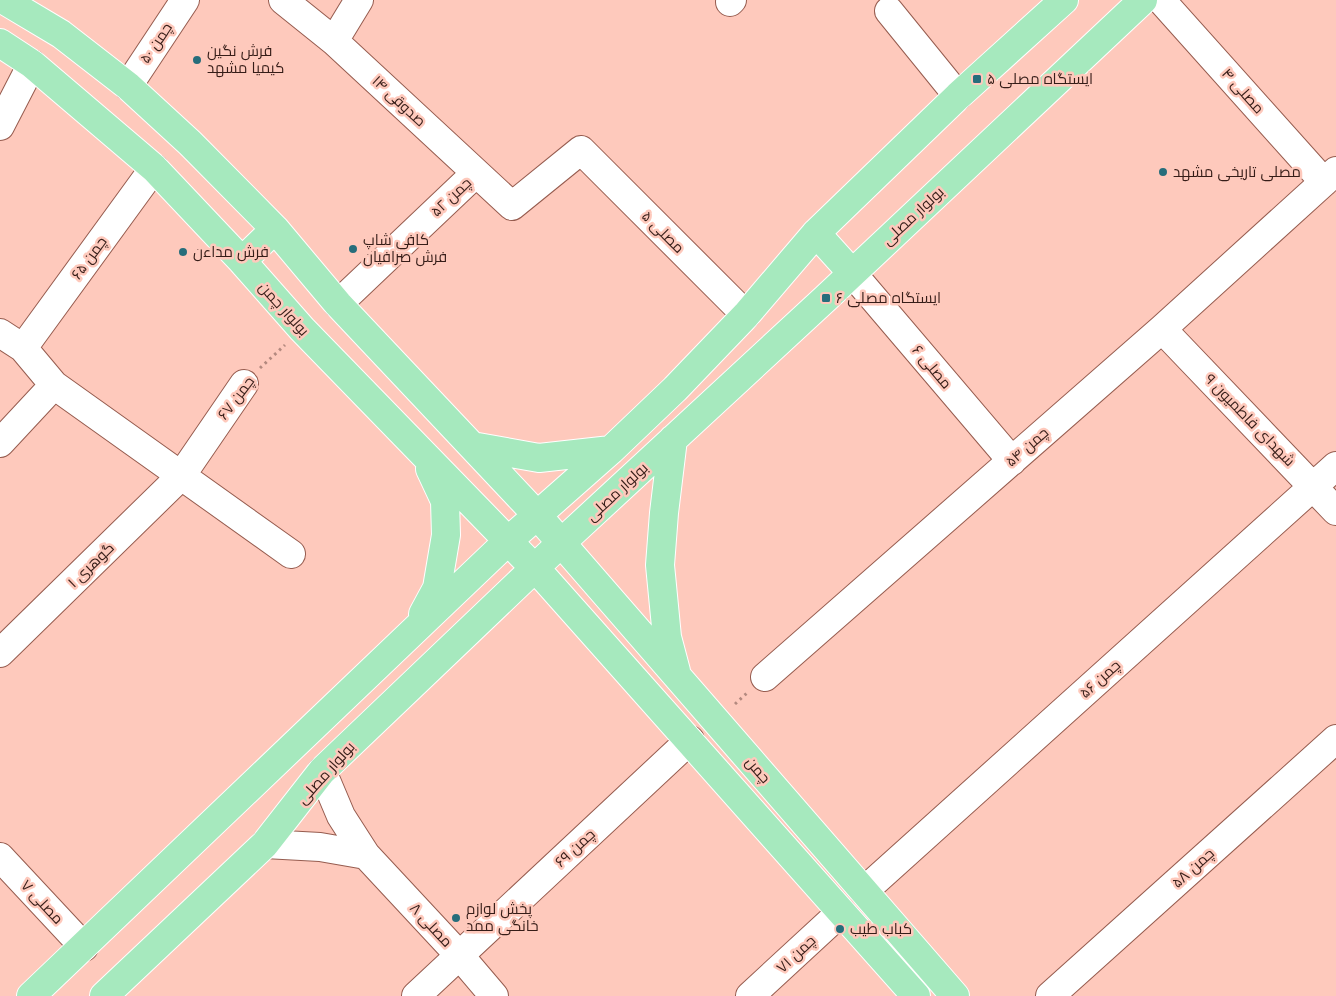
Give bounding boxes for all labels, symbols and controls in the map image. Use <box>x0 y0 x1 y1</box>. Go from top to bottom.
street label: چمن ۵۰ <box>136 19 177 67</box>
place label: فرش نگین کیمیا مشهد <box>207 42 284 78</box>
marker: فرش نگین کیمیا مشهد <box>191 54 203 66</box>
street label: مصلی ۴ <box>1217 65 1268 118</box>
place label: ایستگاه مصلی ۵ <box>987 70 1093 89</box>
street label: صدوقی ۱۴ <box>368 72 430 131</box>
marker: ایستگاه مصلی ۵ <box>971 73 983 85</box>
place label: مصلی تاریخی مشهد <box>1173 163 1301 182</box>
marker: مصلی تاریخی مشهد <box>1157 166 1169 178</box>
street label: چمن ۵۲ <box>427 174 476 221</box>
street label: بولوار مصلی <box>878 183 948 250</box>
street label: مصلی ۵ <box>637 207 688 258</box>
place label: کافی شاپ فرش صرافیان <box>363 231 447 267</box>
street label: چمن ۶۵ <box>67 233 111 283</box>
place label: فرش مداءن <box>193 243 269 262</box>
marker: کافی شاپ فرش صرافیان <box>347 243 359 255</box>
marker: فرش مداءن <box>177 246 189 258</box>
street label: بولوار چمن <box>254 278 313 340</box>
place label: ایستگاه مصلی ۶ <box>836 289 941 308</box>
marker: ایستگاه مصلی ۶ <box>820 292 832 304</box>
street label: مصلی ۶ <box>908 341 955 393</box>
street label: شهدای فاطمیون ۹ <box>1200 370 1299 471</box>
street label: چمن ۶۷ <box>214 373 259 424</box>
street label: چمن ۵۴ <box>1002 423 1053 471</box>
street label: بولوار مصلی <box>582 459 652 526</box>
street label: گوهری ۱ <box>64 539 119 592</box>
street label: چمن ۵۶ <box>1076 656 1125 703</box>
street label: بولوار مصلی <box>293 738 360 809</box>
street label: چمن <box>741 753 774 787</box>
street label: چمن ۶۹ <box>551 825 599 872</box>
street label: چمن ۵۸ <box>1168 844 1219 892</box>
street label: مصلی ۷ <box>16 876 67 929</box>
street label: مصلی ۸ <box>405 899 456 952</box>
place label: پخش لوازم خانگی ممد <box>466 900 539 936</box>
marker: پخش لوازم خانگی ممد <box>450 912 462 924</box>
place label: کباب طیب <box>850 920 912 937</box>
marker: کباب طیب <box>834 923 846 935</box>
street label: چمن ۷۱ <box>773 931 820 977</box>

